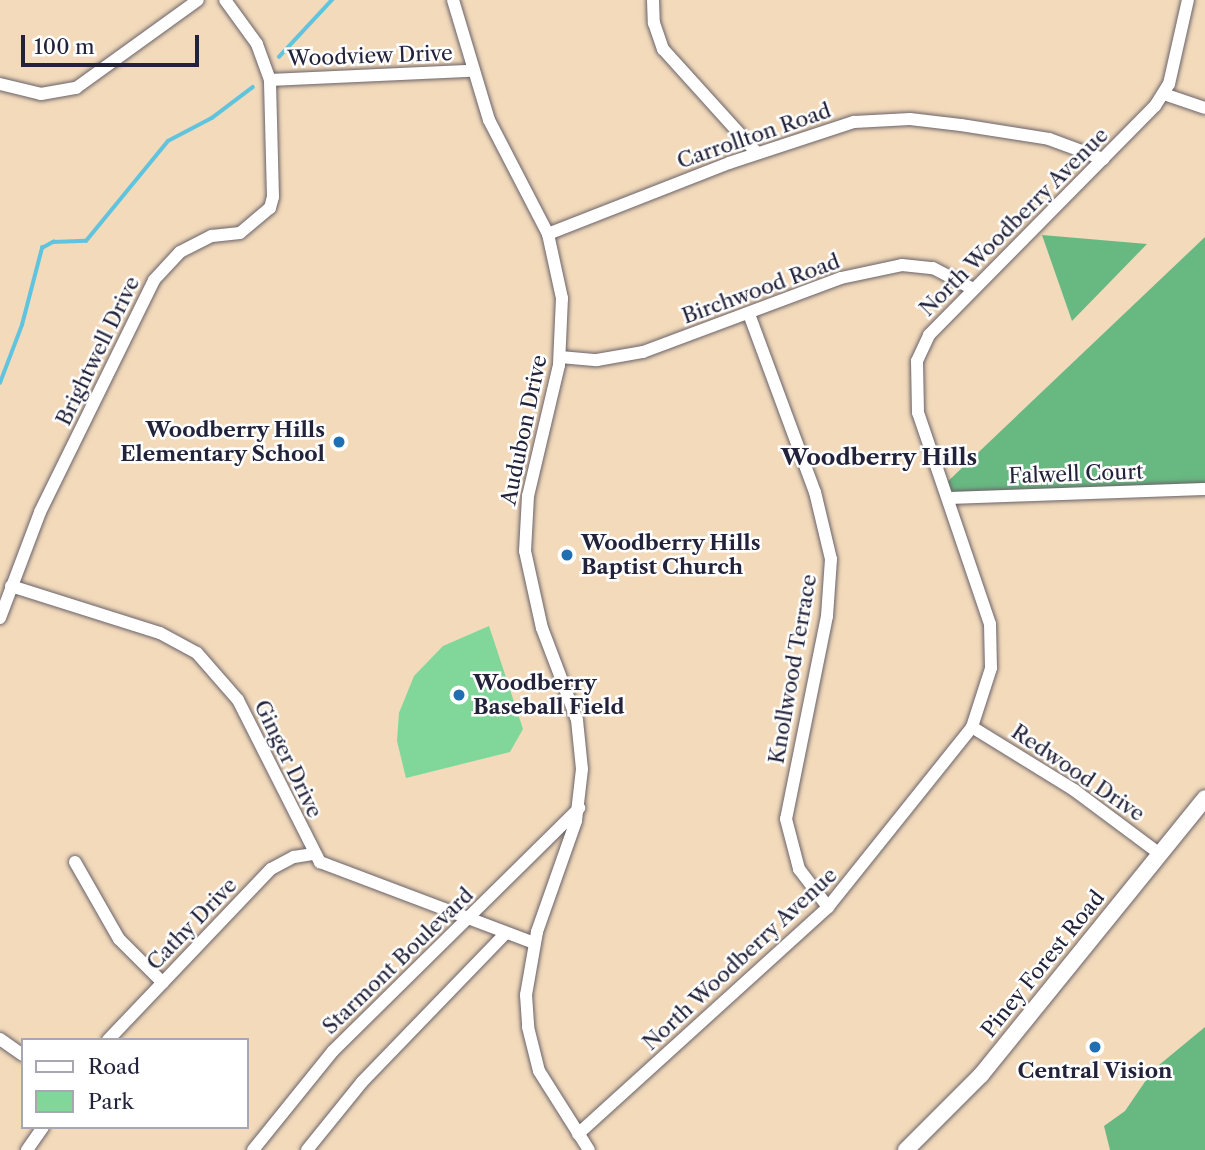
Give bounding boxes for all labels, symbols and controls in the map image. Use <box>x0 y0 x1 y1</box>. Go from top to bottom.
scale bar <box>24 21 203 65</box>
text: 100 m <box>34 34 95 59</box>
street label: Woodview Drive <box>286 41 454 71</box>
street label: Carrollton Road <box>674 98 834 174</box>
street label: North Woodberry Avenue <box>914 122 1114 322</box>
street label: Birchwood Road <box>679 249 843 329</box>
street label: Brightwell Drive <box>51 272 145 430</box>
street label: Audubon Drive <box>496 353 552 507</box>
place label: Woodberry Hills Elementary School <box>120 417 325 467</box>
marker: Woodberry Hills Elementary School <box>331 434 347 450</box>
district label: Woodberry Hills <box>780 443 978 471</box>
street label: Falwell Court <box>1008 459 1144 489</box>
place label: Woodberry Hills Baptist Church <box>581 530 761 580</box>
marker: Woodberry Hills Baptist Church <box>559 547 575 563</box>
street label: Knollwood Terrace <box>764 572 822 766</box>
place label: Woodberry Baseball Field <box>473 670 625 720</box>
marker: Woodberry Baseball Field <box>451 687 467 703</box>
street label: Ginger Drive <box>249 696 327 822</box>
street label: Redwood Drive <box>1007 719 1149 827</box>
street label: North Woodberry Avenue <box>637 862 843 1056</box>
street label: Cathy Drive <box>142 872 242 976</box>
street label: Starmont Boulevard <box>317 883 479 1039</box>
street label: Piney Forest Road <box>976 885 1110 1043</box>
legend <box>21 1038 248 1129</box>
marker: Central Vision <box>1087 1039 1103 1055</box>
text: Road <box>88 1054 140 1079</box>
place label: Central Vision <box>1017 1058 1173 1084</box>
text: Park <box>88 1089 134 1114</box>

